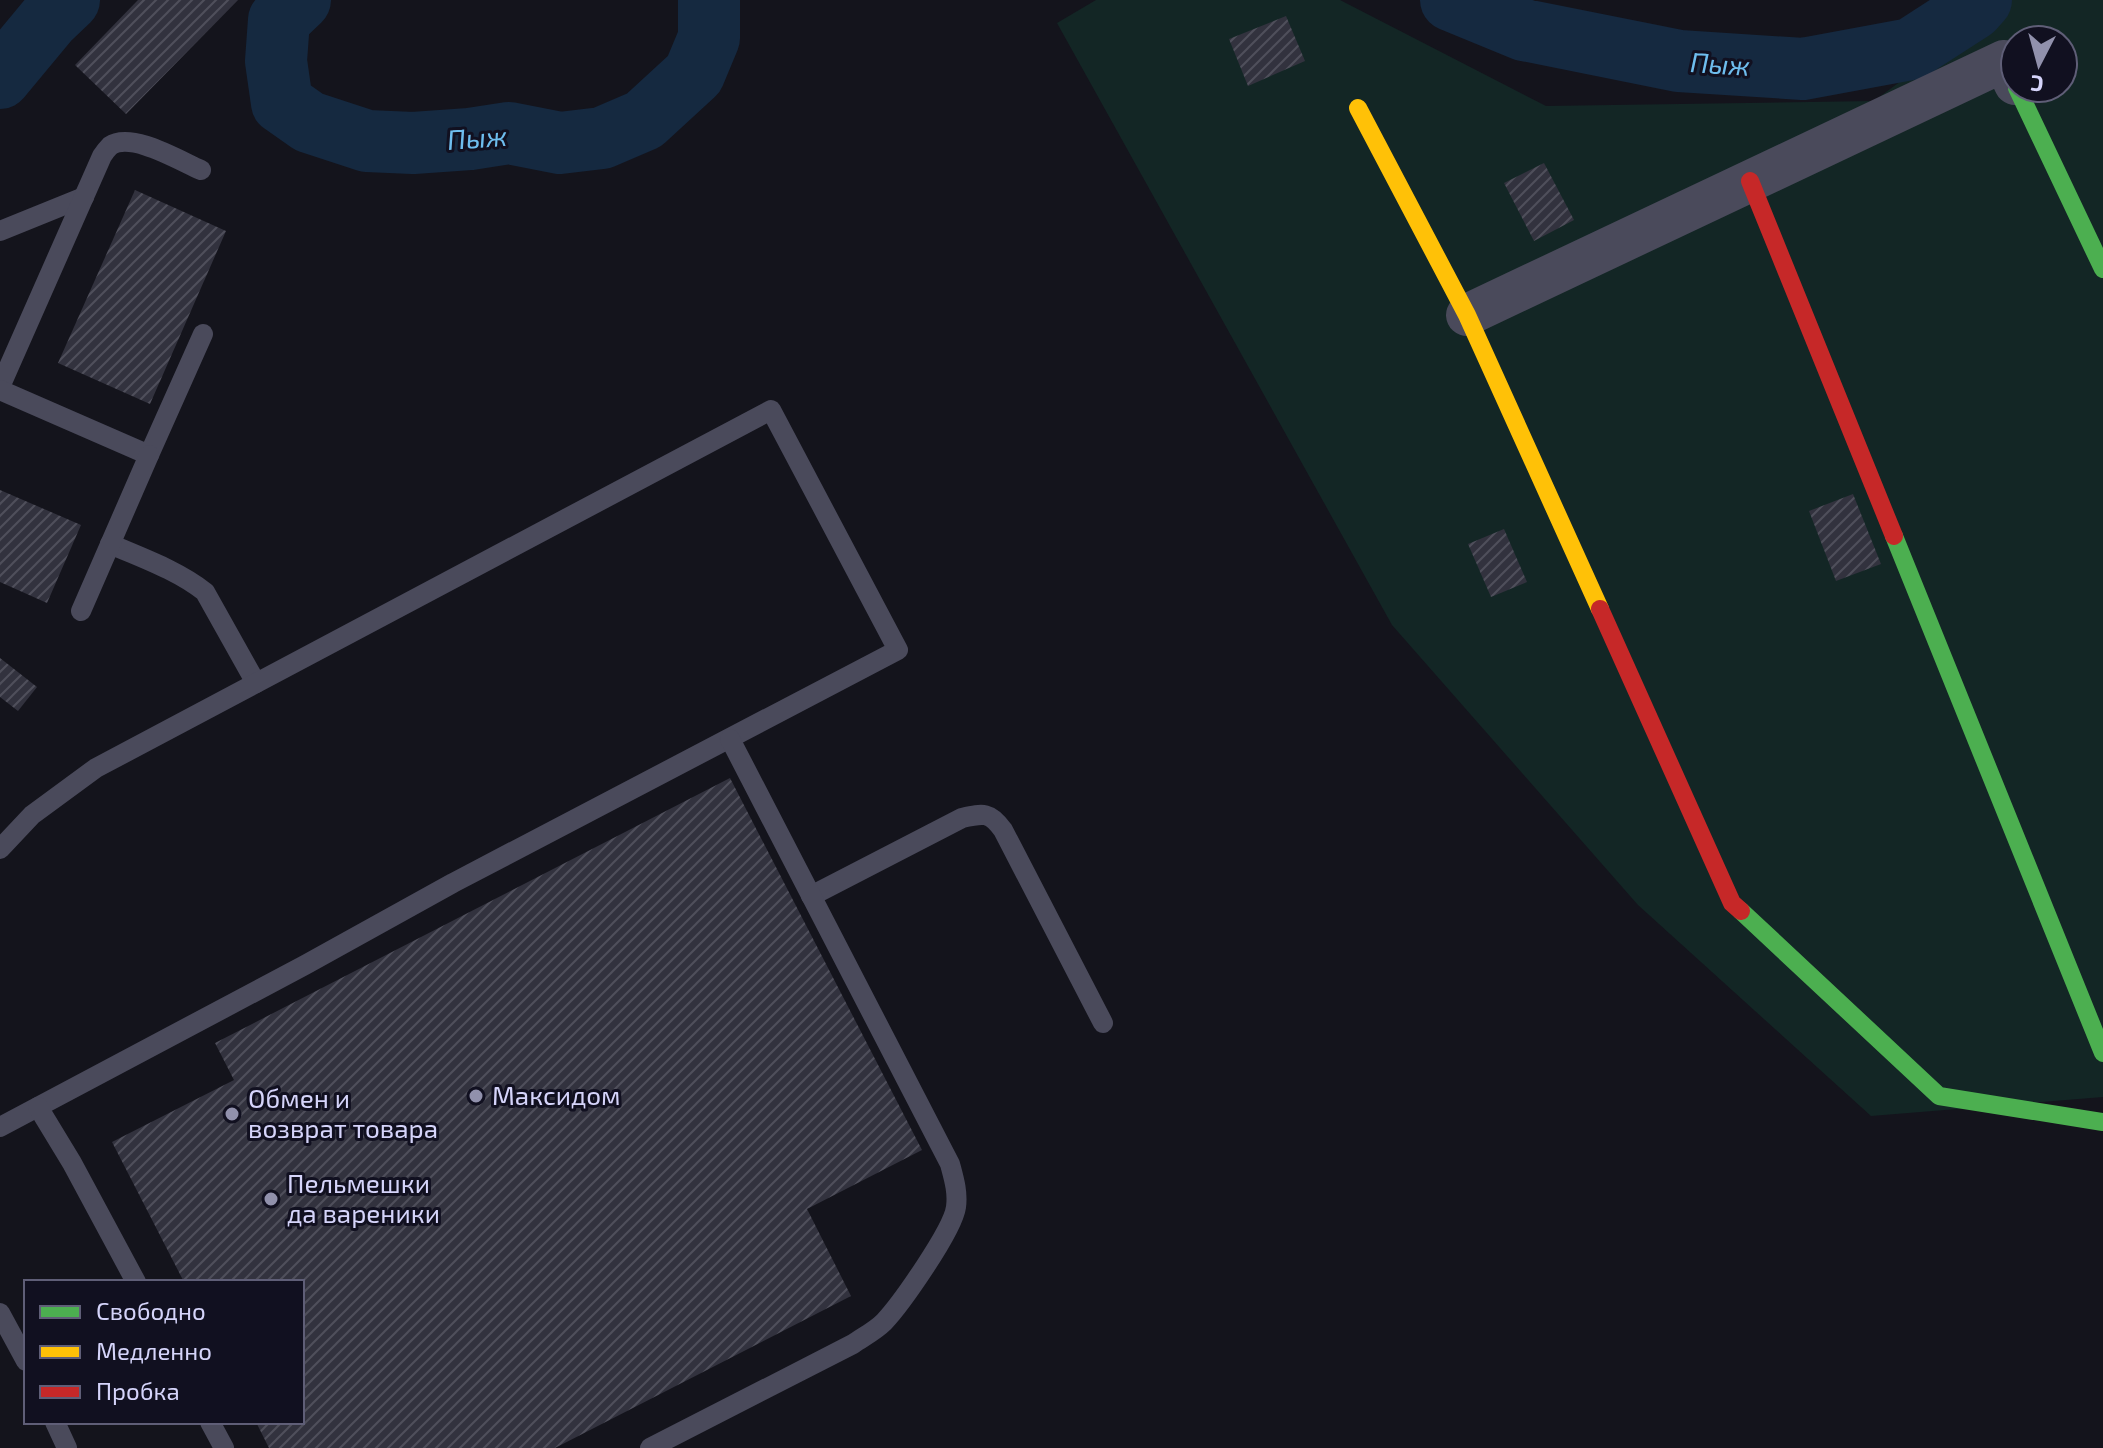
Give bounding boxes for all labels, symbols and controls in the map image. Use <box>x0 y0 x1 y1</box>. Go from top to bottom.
north arrow <box>1999 24 2079 104</box>
water label: Пыж <box>1689 44 1751 82</box>
text: С <box>2029 71 2045 98</box>
water label: Пыж <box>446 118 508 156</box>
place label: Максидом <box>492 1079 621 1110</box>
place label: Обмен и возврат товара <box>248 1082 438 1143</box>
marker: Максидом <box>467 1087 485 1105</box>
marker: Обмен и возврат товара <box>223 1105 241 1123</box>
place label: Пельмешки да вареники <box>287 1167 440 1228</box>
marker: Пельмешки да вареники <box>262 1190 280 1208</box>
legend <box>24 1280 304 1424</box>
text: Свободно <box>96 1296 206 1325</box>
text: Медленно <box>96 1336 212 1365</box>
text: Пробка <box>96 1376 180 1405</box>

